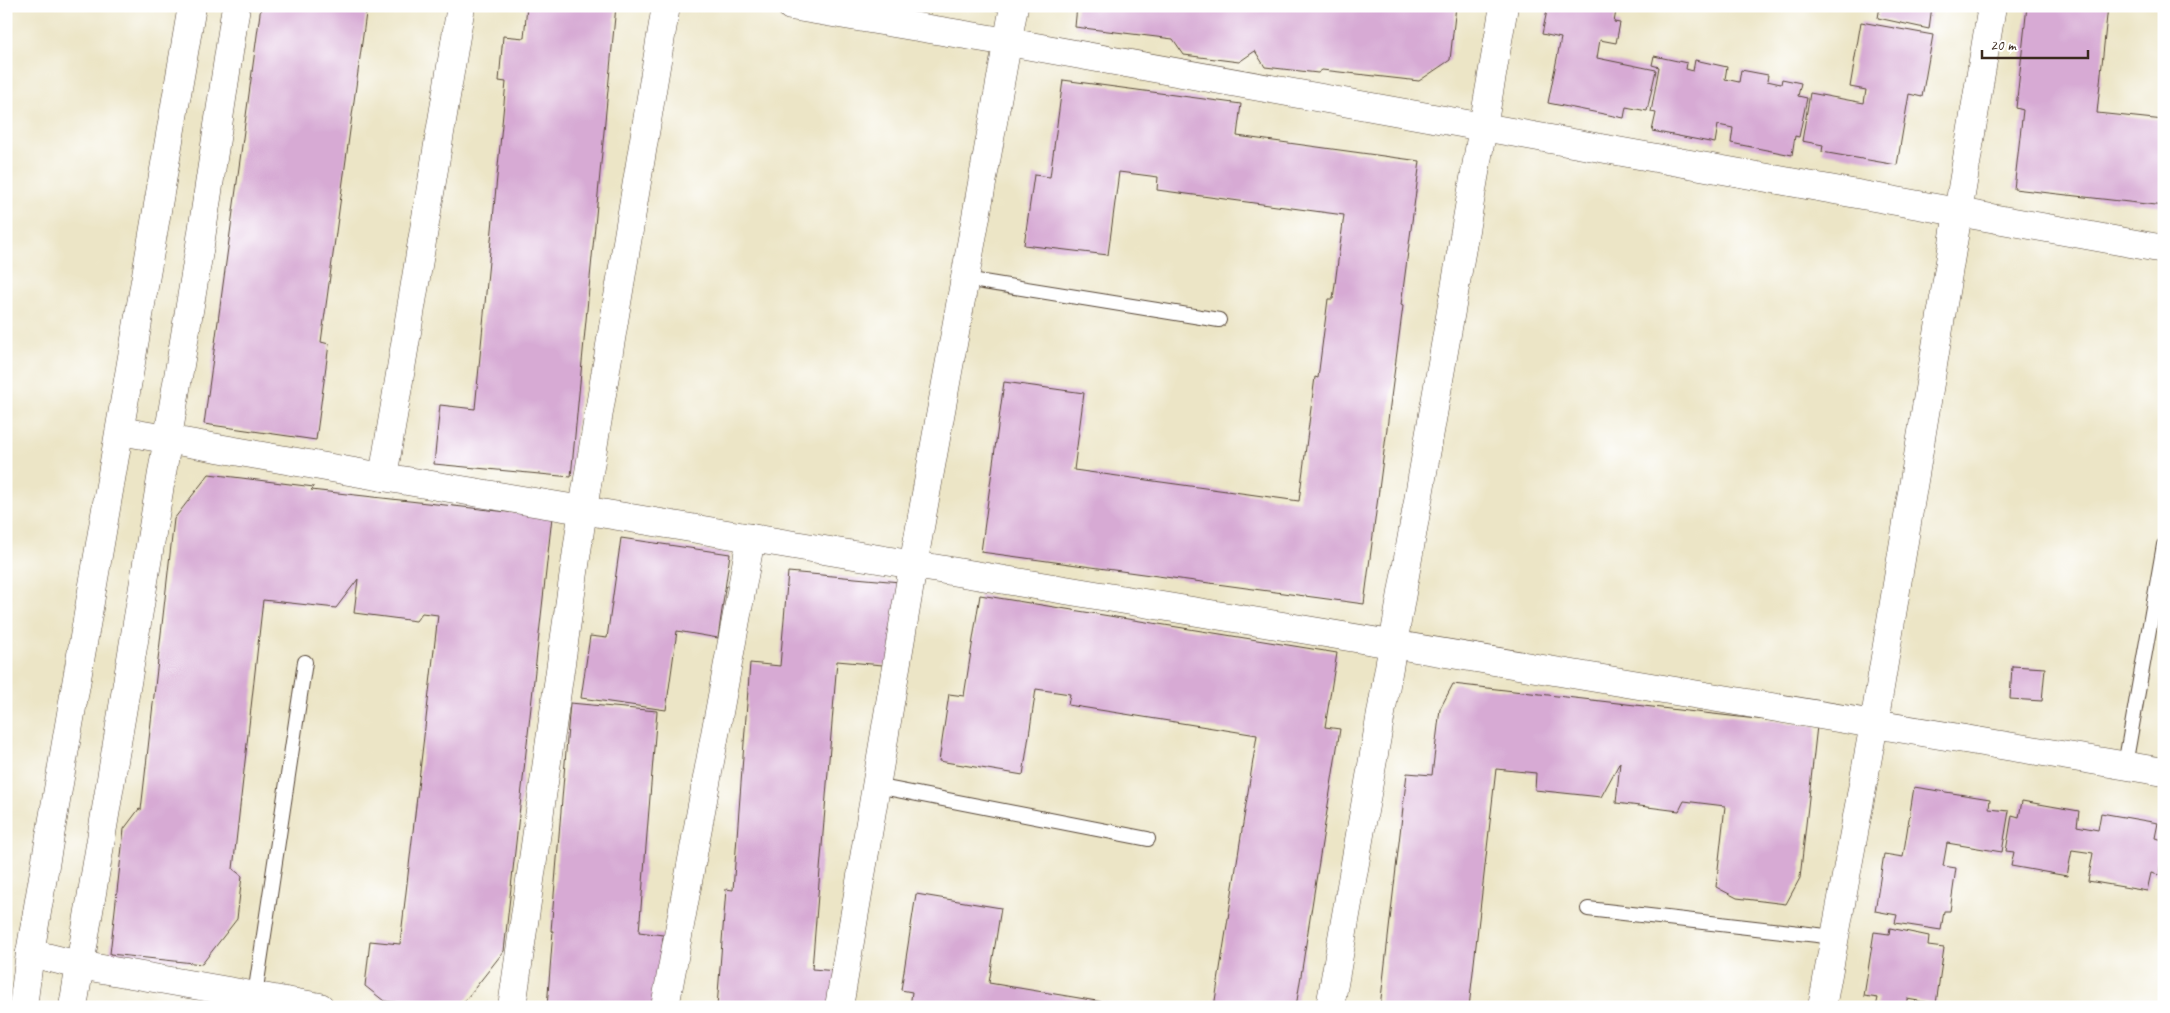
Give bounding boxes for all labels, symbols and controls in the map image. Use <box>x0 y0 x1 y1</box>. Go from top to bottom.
scale bar <box>1982 28 2089 60</box>
text: 20 m <box>1990 36 2017 55</box>

